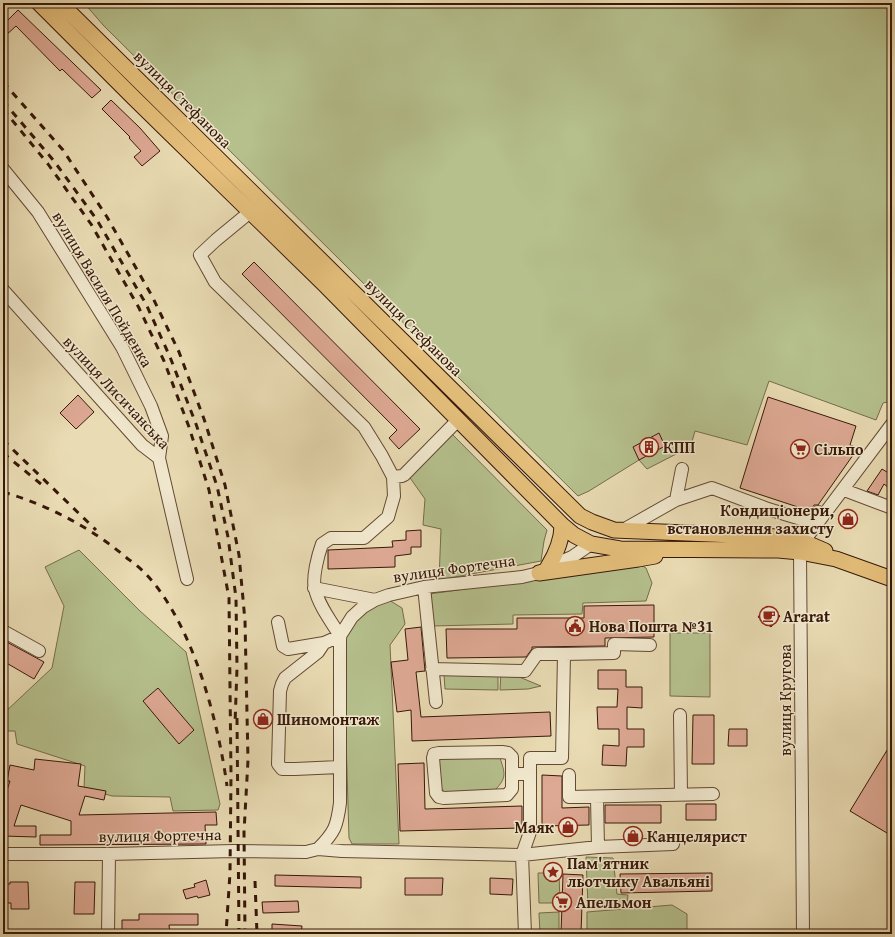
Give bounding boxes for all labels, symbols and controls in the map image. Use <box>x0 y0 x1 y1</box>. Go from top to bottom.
street label: вулиця Стефанова <box>129 45 238 154</box>
street label: вулиця Василя Пойденка <box>47 206 159 372</box>
street label: вулиця Стефанова <box>360 273 469 382</box>
street label: вулиця Лисичанська <box>58 330 176 454</box>
place label: КПП <box>663 435 695 459</box>
building icon: КПП <box>638 436 660 458</box>
place label: Сільпо <box>814 437 864 461</box>
supermarket icon: Сільпо <box>789 438 811 460</box>
place label: Кондиціонери, встановлення захисту <box>667 498 835 540</box>
shop icon: Кондиціонери, встановлення захисту <box>837 508 859 530</box>
street label: вулиця Фортечна <box>391 548 517 588</box>
place label: Ararat <box>783 604 830 628</box>
cafe icon: Ararat <box>758 605 780 627</box>
place label: Нова Пошта №31 <box>589 614 714 638</box>
public building icon: Нова Пошта №31 <box>564 615 586 637</box>
street label: вулиця Кругова <box>773 644 797 756</box>
place label: Шиномонтаж <box>277 707 379 731</box>
shop icon: Шиномонтаж <box>252 708 274 730</box>
place label: Маяк <box>515 815 555 839</box>
shop icon: Маяк <box>557 816 579 838</box>
street label: вулиця Фортечна <box>98 822 222 848</box>
place label: Канцелярист <box>647 824 747 848</box>
shop icon: Канцелярист <box>622 825 644 847</box>
place label: Пам'ятник льотчику Авальяні <box>567 851 710 893</box>
place icon: Пам'ятник льотчику Авальяні <box>542 861 564 883</box>
place label: Апельмон <box>576 890 652 914</box>
supermarket icon: Апельмон <box>551 891 573 913</box>

